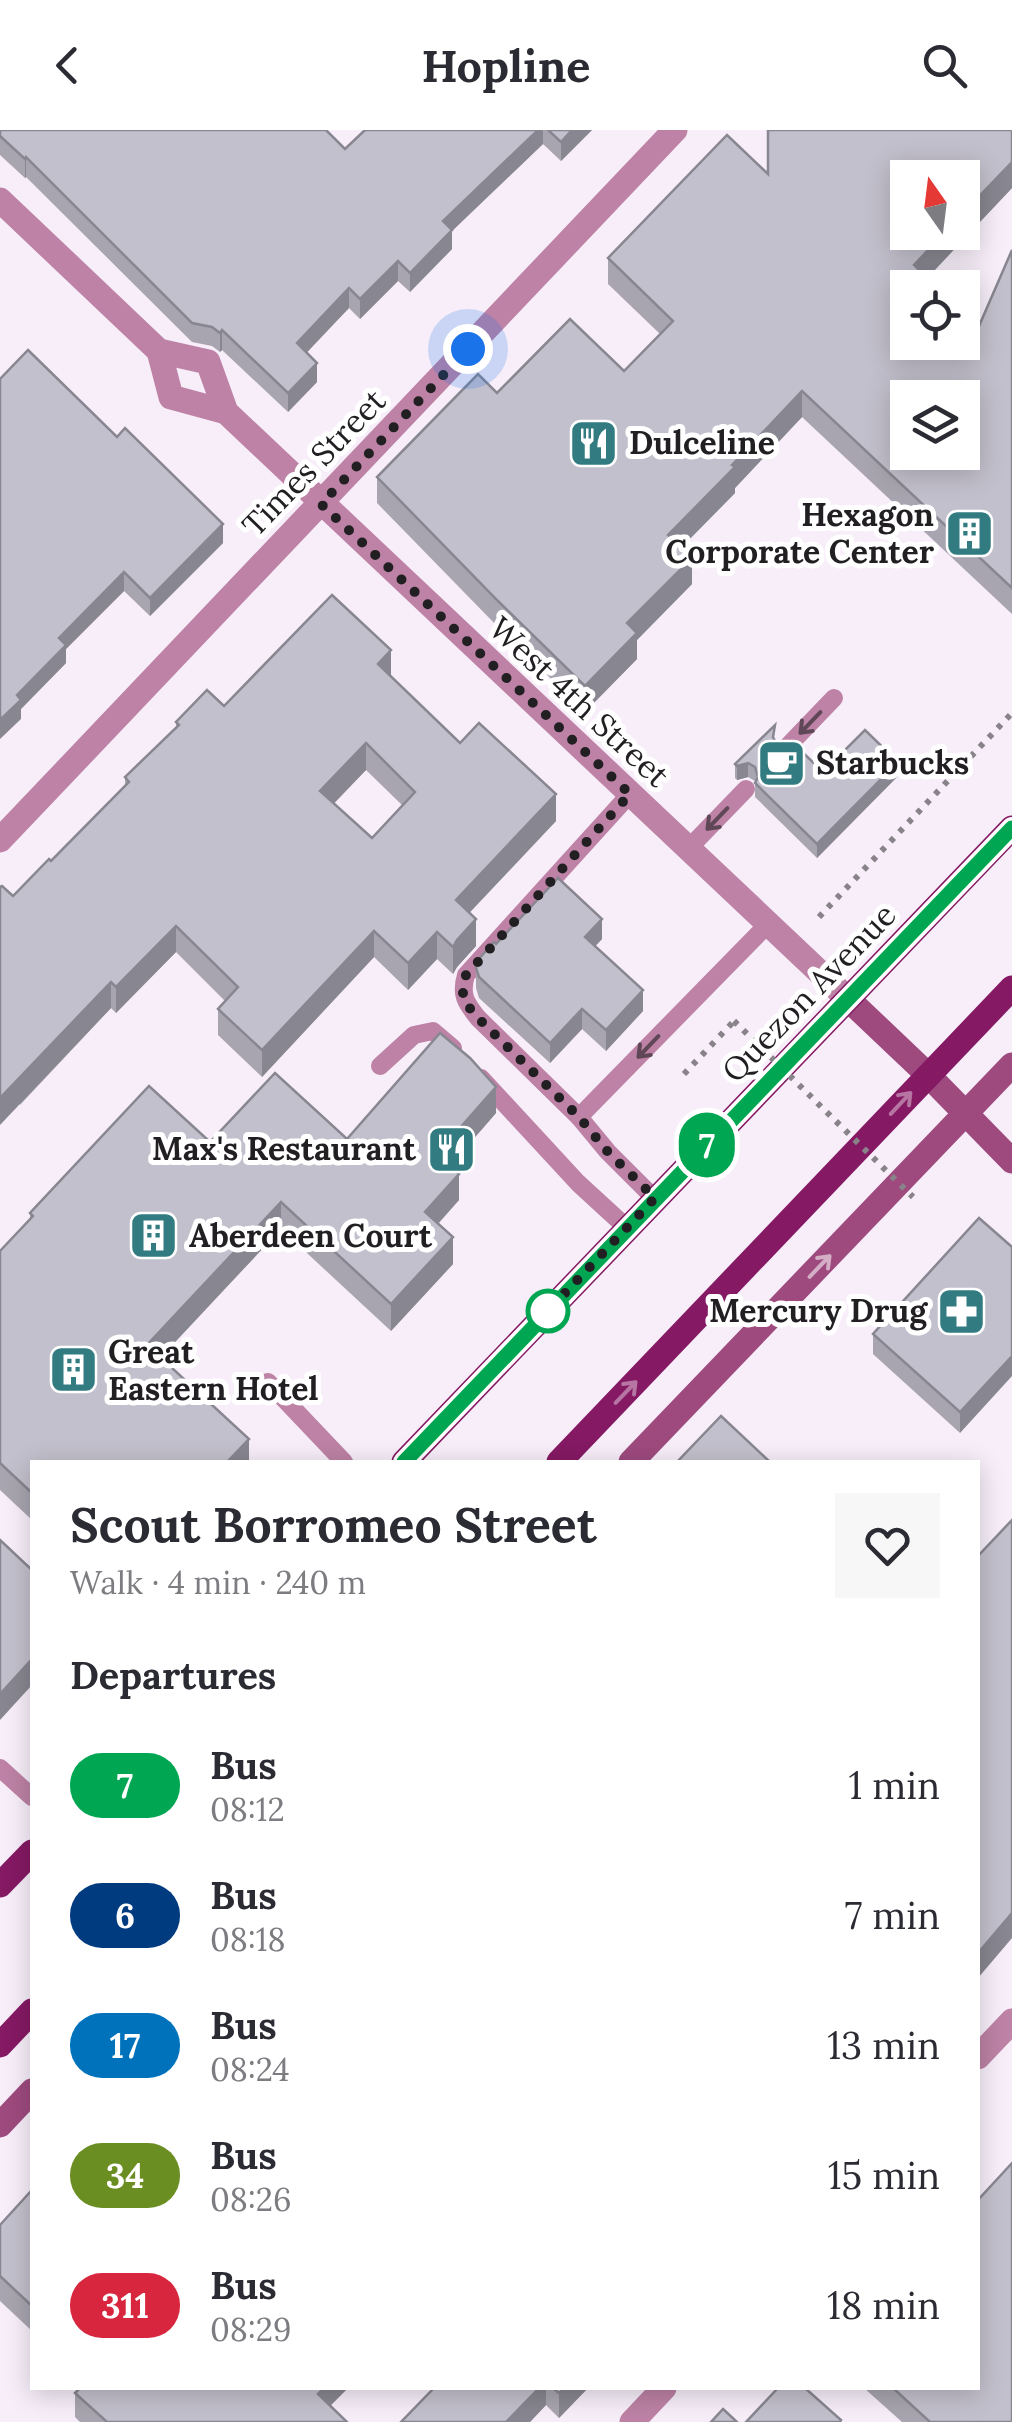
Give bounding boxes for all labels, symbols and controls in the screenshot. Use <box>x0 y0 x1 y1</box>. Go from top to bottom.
text: Hopline <box>421 37 591 94</box>
icon: back <box>40 38 95 93</box>
icon: search <box>917 38 972 93</box>
north arrow <box>890 160 980 250</box>
map controls <box>890 160 980 470</box>
button: locate <box>890 270 980 360</box>
your location <box>443 324 493 374</box>
street label: Times Street <box>233 380 395 545</box>
button: layers <box>890 380 980 470</box>
restaurant icon: Dulceline <box>568 417 620 469</box>
place label: Dulceline <box>629 422 775 463</box>
place label: Hexagon Corporate Center <box>665 494 935 572</box>
building icon: Hexagon Corporate Center <box>943 507 995 559</box>
street label: West 4th Street <box>481 608 678 796</box>
one-way arrow <box>798 711 822 735</box>
cafe icon: Starbucks <box>755 737 807 789</box>
place label: Starbucks <box>816 742 969 783</box>
one-way arrow <box>705 806 729 830</box>
street label: Quezon Avenue <box>713 895 904 1091</box>
one-way arrow <box>637 1034 661 1058</box>
one-way arrow <box>889 1091 912 1116</box>
line badge: 7 <box>674 1112 740 1178</box>
restaurant icon: Max's Restaurant <box>425 1123 477 1175</box>
text: 7 <box>699 1123 715 1168</box>
place label: Max's Restaurant <box>152 1128 417 1169</box>
building icon: Aberdeen Court <box>128 1210 180 1262</box>
place label: Aberdeen Court <box>189 1215 433 1256</box>
one-way arrow <box>808 1254 832 1278</box>
pharmacy icon: Mercury Drug <box>936 1285 988 1337</box>
unlabelled marker <box>527 1290 569 1332</box>
place label: Mercury Drug <box>709 1290 928 1331</box>
place label: Great Eastern Hotel <box>108 1331 318 1409</box>
building icon: Great Eastern Hotel <box>47 1344 99 1396</box>
one-way arrow <box>614 1380 637 1405</box>
button: heart <box>835 1493 940 1598</box>
text: Scout Borromeo Street <box>70 1494 597 1555</box>
text: Walk · 4 min · 240 m <box>70 1562 366 1603</box>
text: Departures <box>70 1651 276 1699</box>
text: Bus <box>210 1741 277 1789</box>
text: 1 min <box>848 1761 940 1809</box>
text: 7 <box>117 1763 133 1808</box>
text: 08:12 <box>210 1789 285 1830</box>
text: Bus <box>210 1871 277 1919</box>
text: 7 min <box>845 1891 940 1939</box>
text: 6 <box>115 1893 135 1938</box>
text: 08:18 <box>210 1919 286 1960</box>
text: Bus <box>210 2001 277 2049</box>
text: 13 min <box>827 2021 940 2069</box>
text: 17 <box>110 2023 140 2068</box>
text: 08:24 <box>210 2049 290 2090</box>
text: Bus <box>210 2131 277 2179</box>
text: 15 min <box>828 2151 940 2199</box>
text: 34 <box>106 2153 144 2198</box>
text: 08:26 <box>210 2179 292 2220</box>
text: Bus <box>210 2261 277 2309</box>
text: 18 min <box>827 2281 940 2329</box>
text: 311 <box>101 2283 149 2328</box>
text: 08:29 <box>210 2309 292 2350</box>

